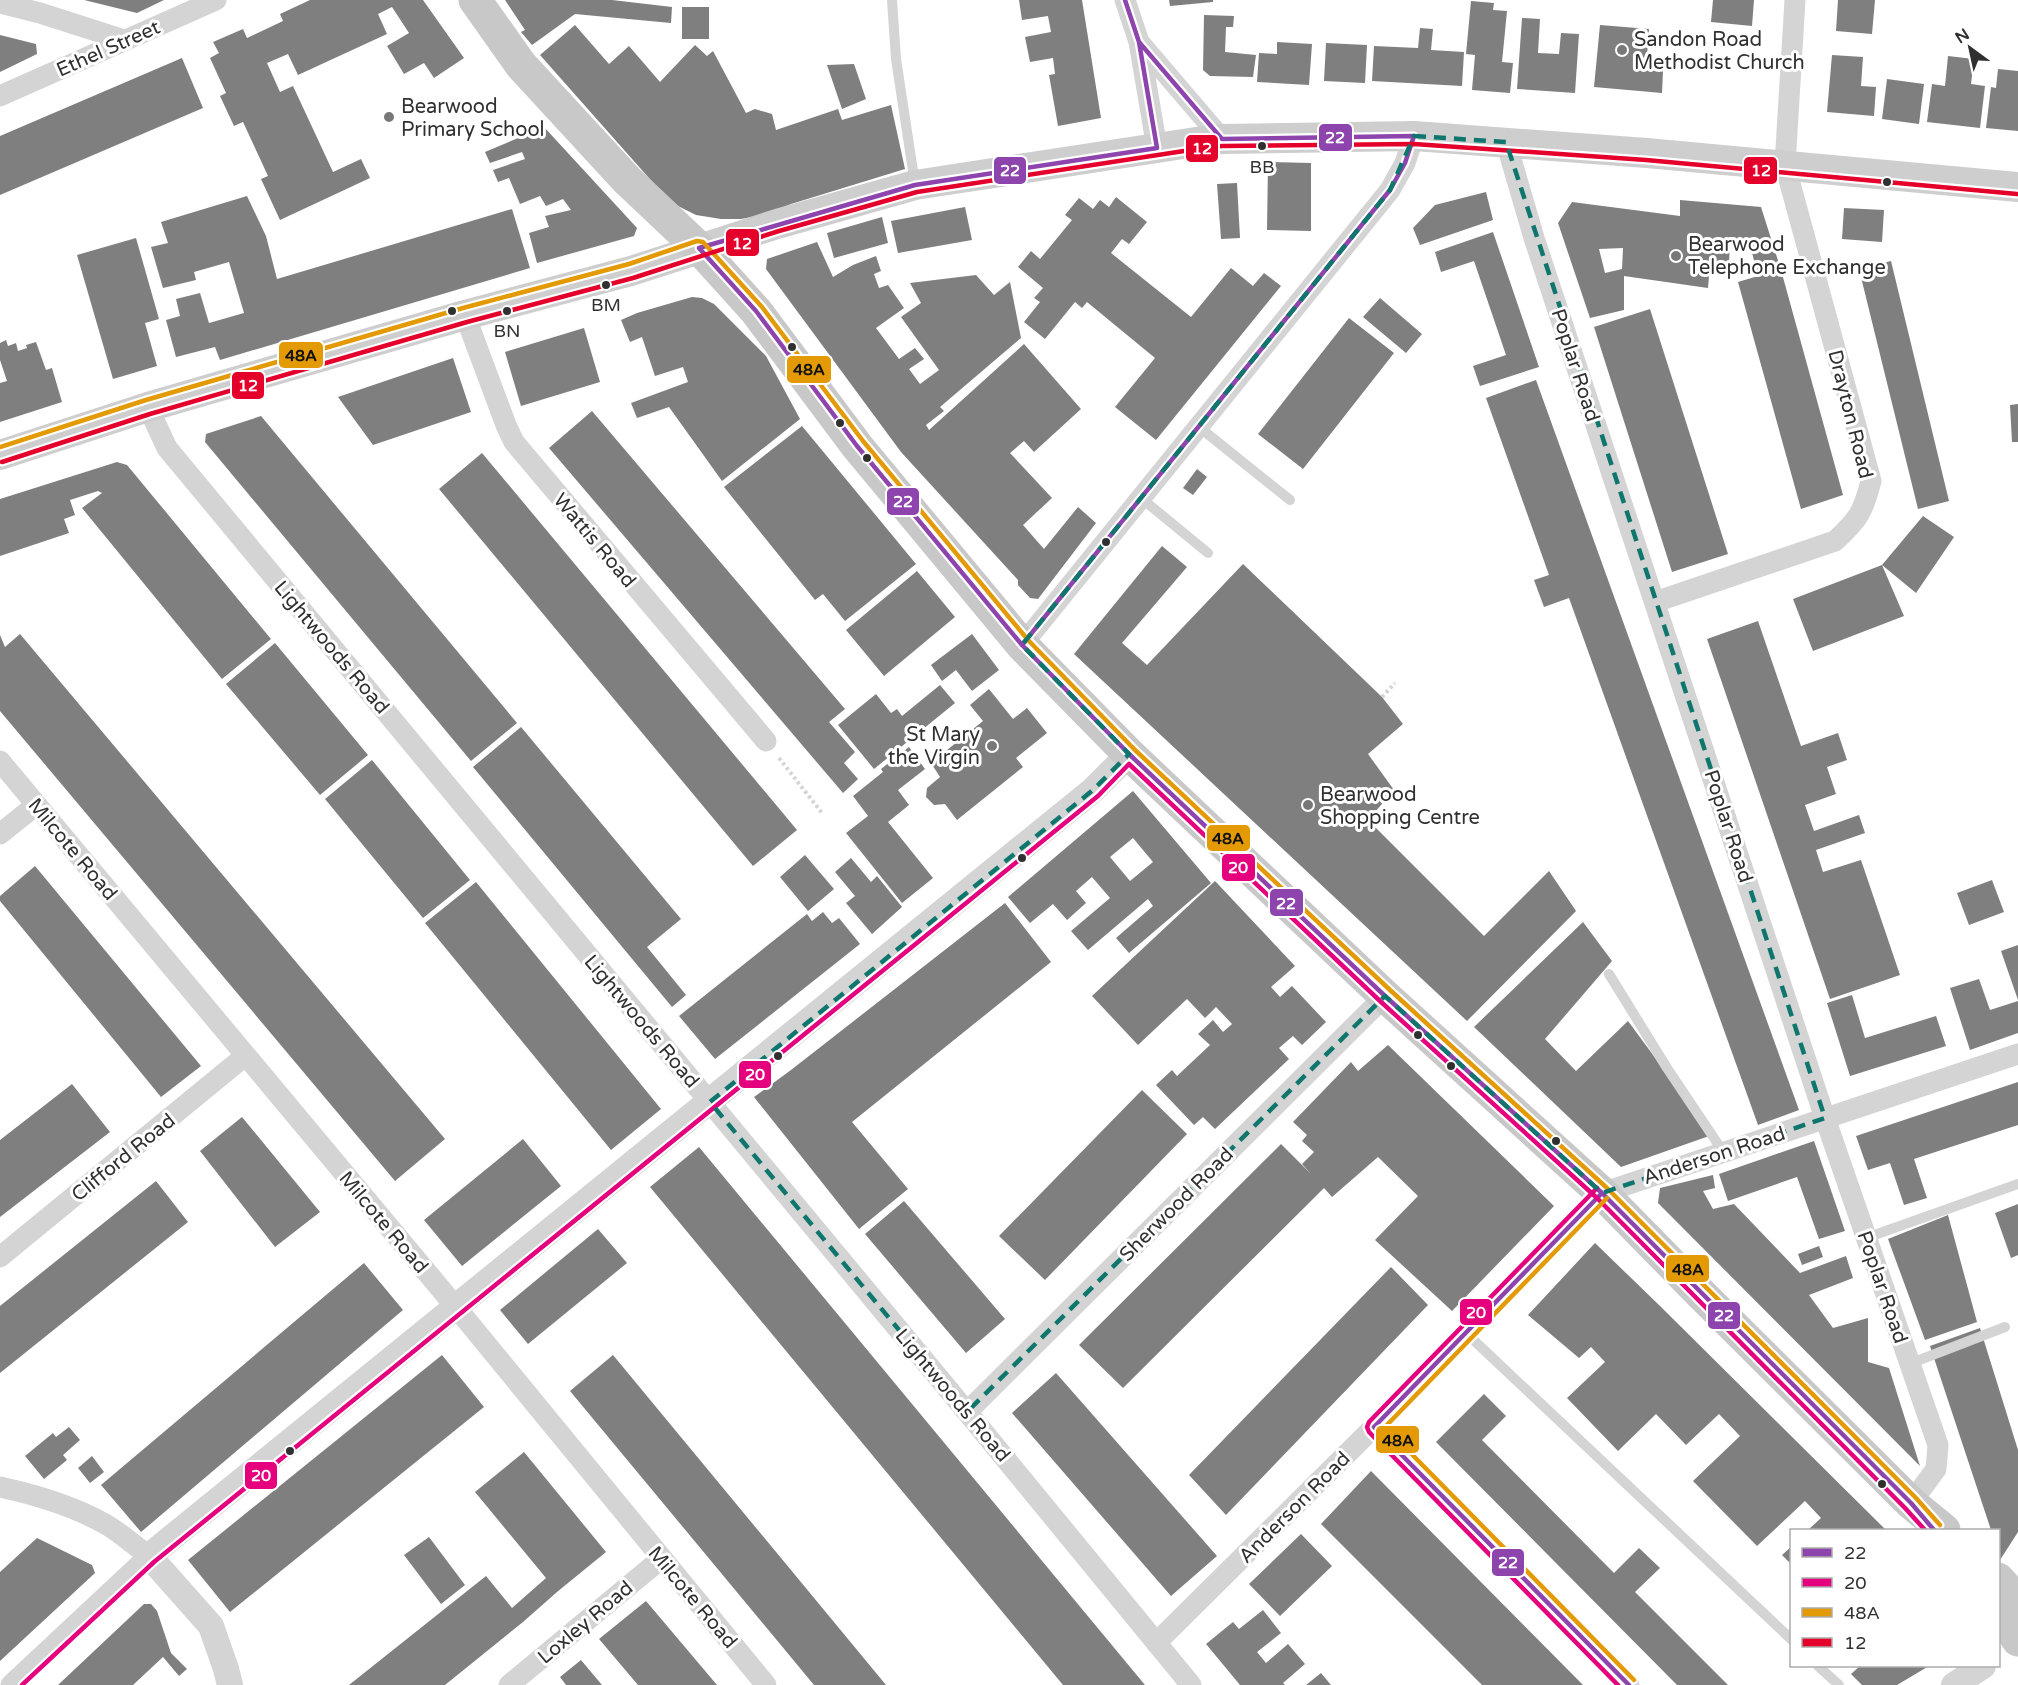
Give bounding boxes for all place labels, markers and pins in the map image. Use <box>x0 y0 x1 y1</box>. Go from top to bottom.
place label: Sandon Road Methodist Church <box>1634 28 1805 75</box>
marker: Sandon Road Methodist Church <box>1615 43 1629 57</box>
place label: Bearwood Primary School <box>401 95 545 142</box>
marker: Bearwood Primary School <box>382 110 396 124</box>
marker: BB <box>1256 140 1268 152</box>
place label: BB <box>1250 156 1274 178</box>
unlabelled marker <box>1881 176 1893 188</box>
place label: Bearwood Telephone Exchange <box>1688 233 1886 280</box>
marker: Bearwood Telephone Exchange <box>1669 249 1683 263</box>
marker: BM <box>600 279 612 291</box>
place label: BM <box>591 294 621 316</box>
unlabelled marker <box>446 305 458 317</box>
marker: BN <box>501 305 513 317</box>
place label: BN <box>494 320 520 342</box>
unlabelled marker <box>786 341 798 353</box>
unlabelled marker <box>834 417 846 429</box>
unlabelled marker <box>861 452 873 464</box>
unlabelled marker <box>1100 536 1112 548</box>
place label: St Mary the Virgin <box>888 723 980 770</box>
marker: St Mary the Virgin <box>985 739 999 753</box>
place label: Bearwood Shopping Centre <box>1320 783 1480 830</box>
marker: Bearwood Shopping Centre <box>1301 798 1315 812</box>
unlabelled marker <box>1016 852 1028 864</box>
unlabelled marker <box>1412 1029 1424 1041</box>
unlabelled marker <box>772 1050 784 1062</box>
unlabelled marker <box>1445 1060 1457 1072</box>
unlabelled marker <box>1550 1135 1562 1147</box>
unlabelled marker <box>284 1445 296 1457</box>
unlabelled marker <box>1876 1478 1888 1490</box>

